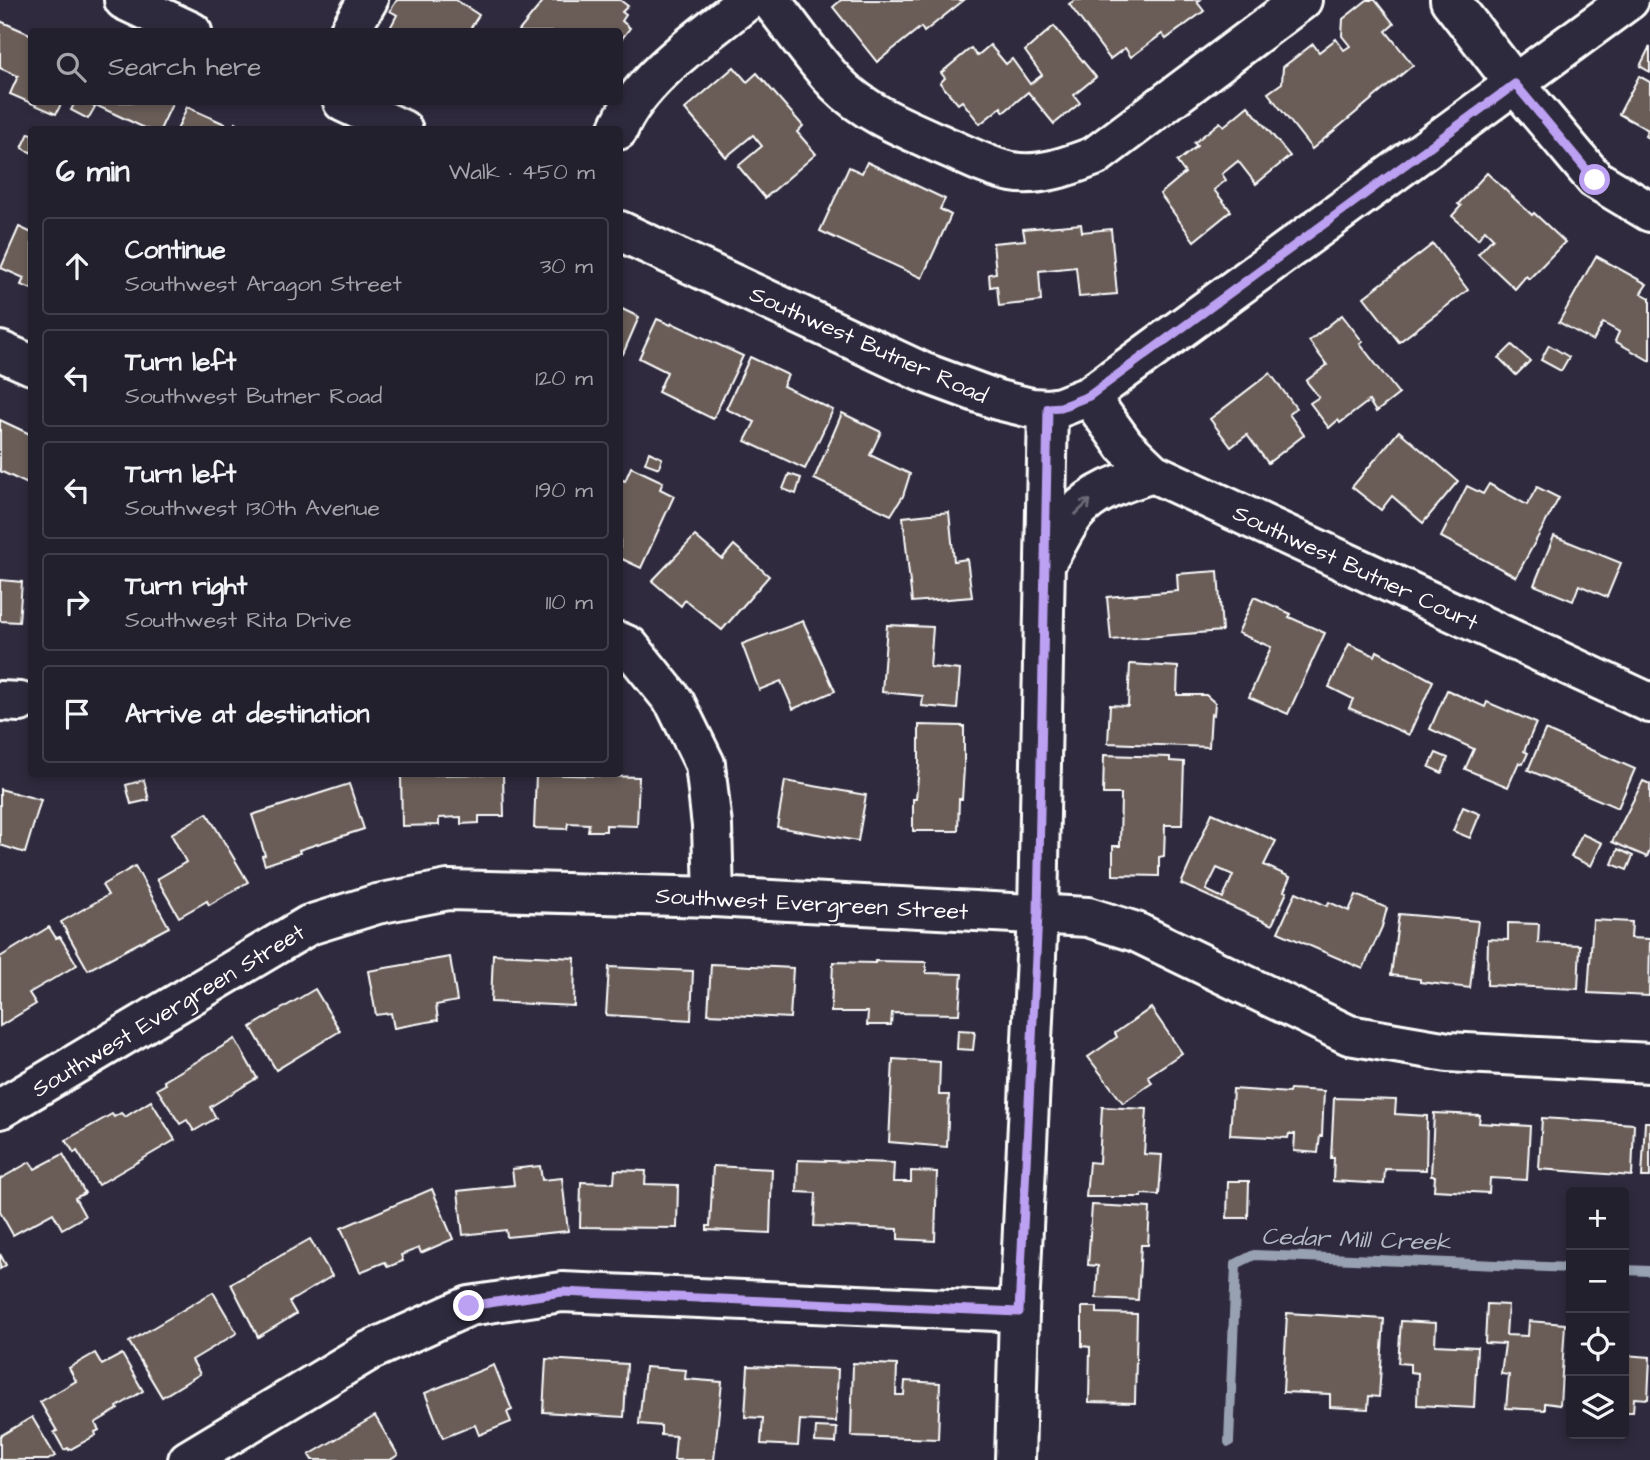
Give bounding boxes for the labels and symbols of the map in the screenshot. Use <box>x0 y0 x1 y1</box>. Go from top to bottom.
route start <box>1579 164 1610 195</box>
street label: Southwest Butner Road <box>745 278 993 412</box>
street label: Southwest Butner Court <box>1228 497 1484 639</box>
one-way arrow <box>1074 499 1091 516</box>
street label: Southwest Evergreen Street <box>655 880 970 929</box>
street label: Southwest Evergreen Street <box>26 916 312 1106</box>
water label: Cedar Mill Creek <box>1261 1220 1452 1260</box>
route end <box>453 1290 484 1321</box>

